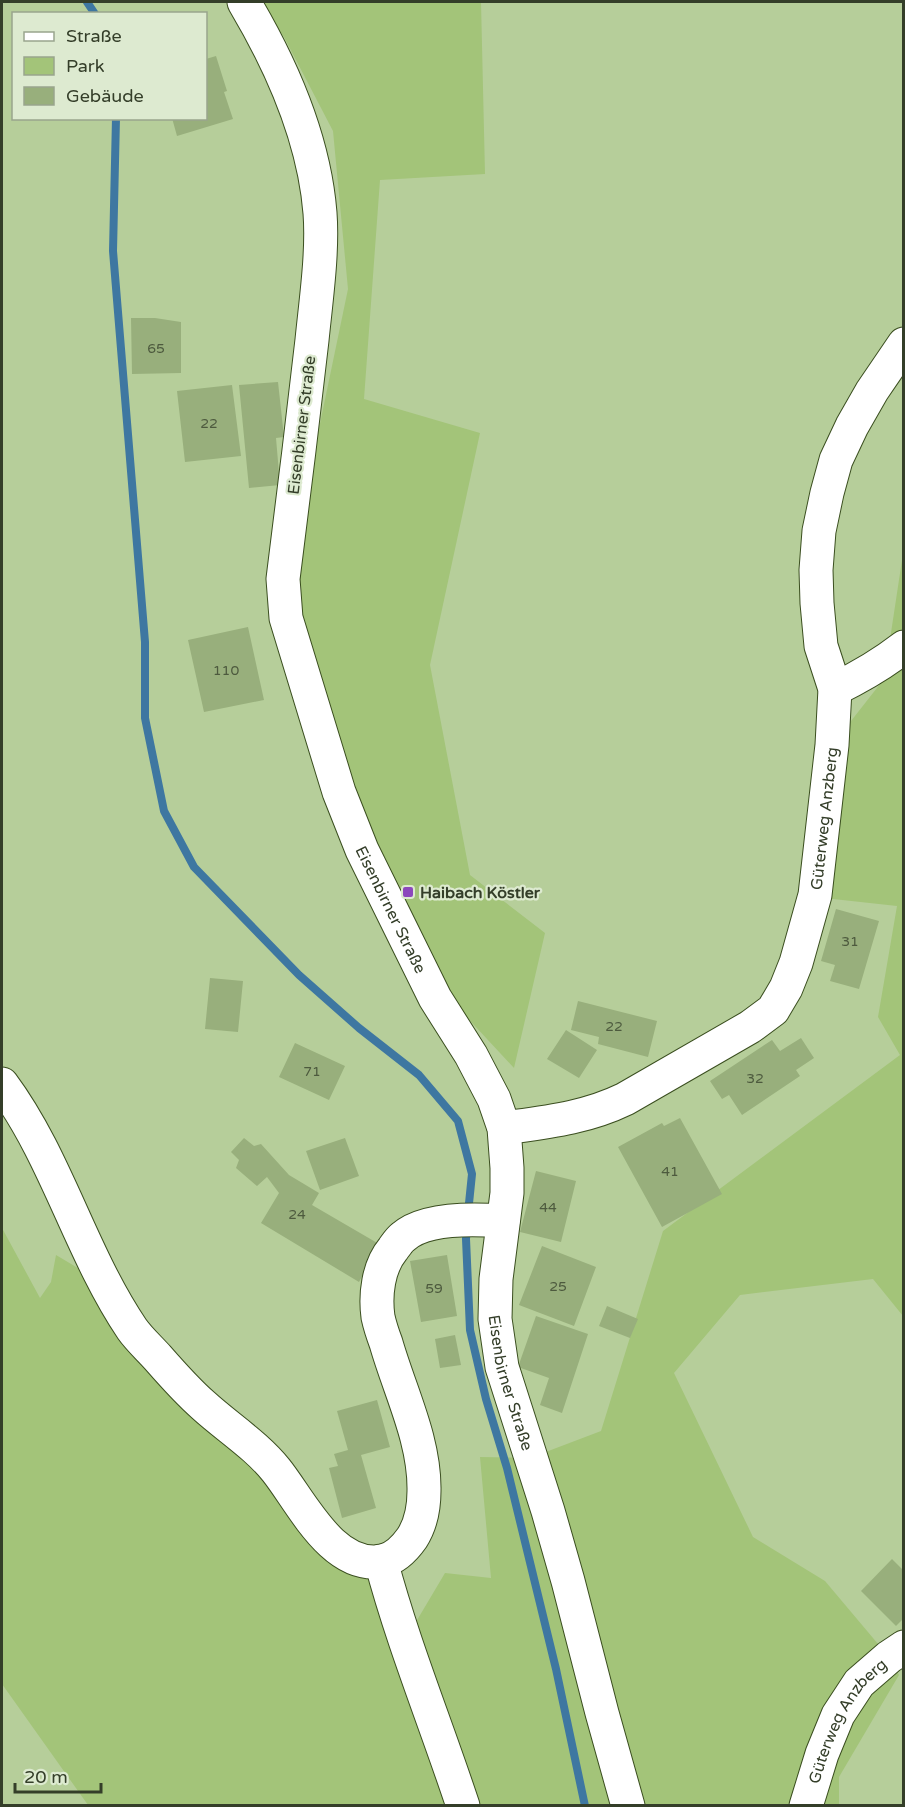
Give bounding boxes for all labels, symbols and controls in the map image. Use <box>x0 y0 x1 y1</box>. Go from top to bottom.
legend <box>12 12 207 120</box>
text: Straße <box>66 25 122 47</box>
text: Park <box>66 55 105 77</box>
text: Gebäude <box>66 85 144 107</box>
house number: 65 <box>147 340 165 357</box>
street label: Eisenbirner Straße <box>284 355 320 496</box>
house number: 22 <box>200 415 218 432</box>
house number: 110 <box>213 662 239 679</box>
street label: Güterweg Anzberg <box>807 746 843 891</box>
street label: Eisenbirner Straße <box>351 843 430 977</box>
place label: Haibach Köstler <box>420 883 541 903</box>
marker: Haibach Köstler <box>401 885 415 899</box>
house number: 31 <box>841 933 859 950</box>
house number: 22 <box>605 1018 623 1035</box>
house number: 71 <box>303 1063 321 1080</box>
house number: 32 <box>746 1070 764 1087</box>
house number: 41 <box>661 1163 679 1180</box>
house number: 44 <box>539 1199 557 1216</box>
house number: 24 <box>288 1206 306 1223</box>
house number: 25 <box>549 1278 567 1295</box>
house number: 59 <box>425 1280 443 1297</box>
street label: Eisenbirner Straße <box>484 1314 537 1453</box>
street label: Güterweg Anzberg <box>804 1655 891 1786</box>
scale bar <box>15 1756 100 1794</box>
text: 20 m <box>24 1766 68 1788</box>

